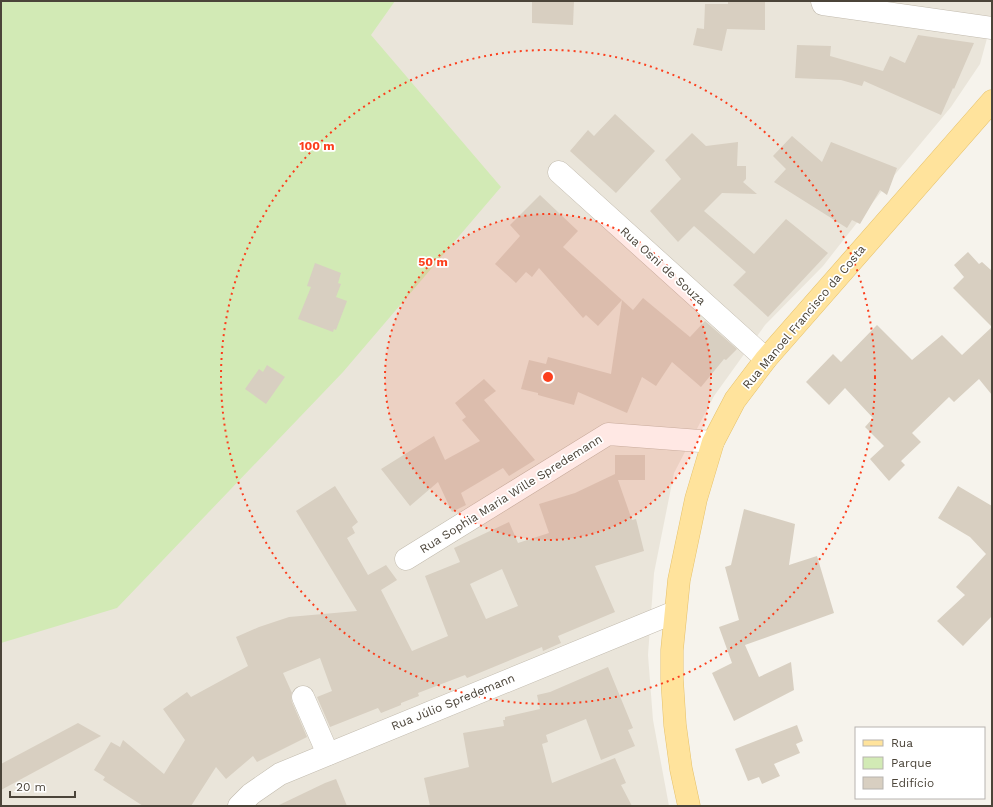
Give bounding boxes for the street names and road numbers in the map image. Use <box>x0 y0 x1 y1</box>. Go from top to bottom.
street label: Rua Osni de Souza <box>617 224 709 308</box>
street label: Rua Manoel Francisco da Costa <box>740 242 868 392</box>
street label: Rua Sophia Maria Wille Spredemann <box>417 432 605 556</box>
street label: Rua Júlio Spredemann <box>389 671 517 733</box>

